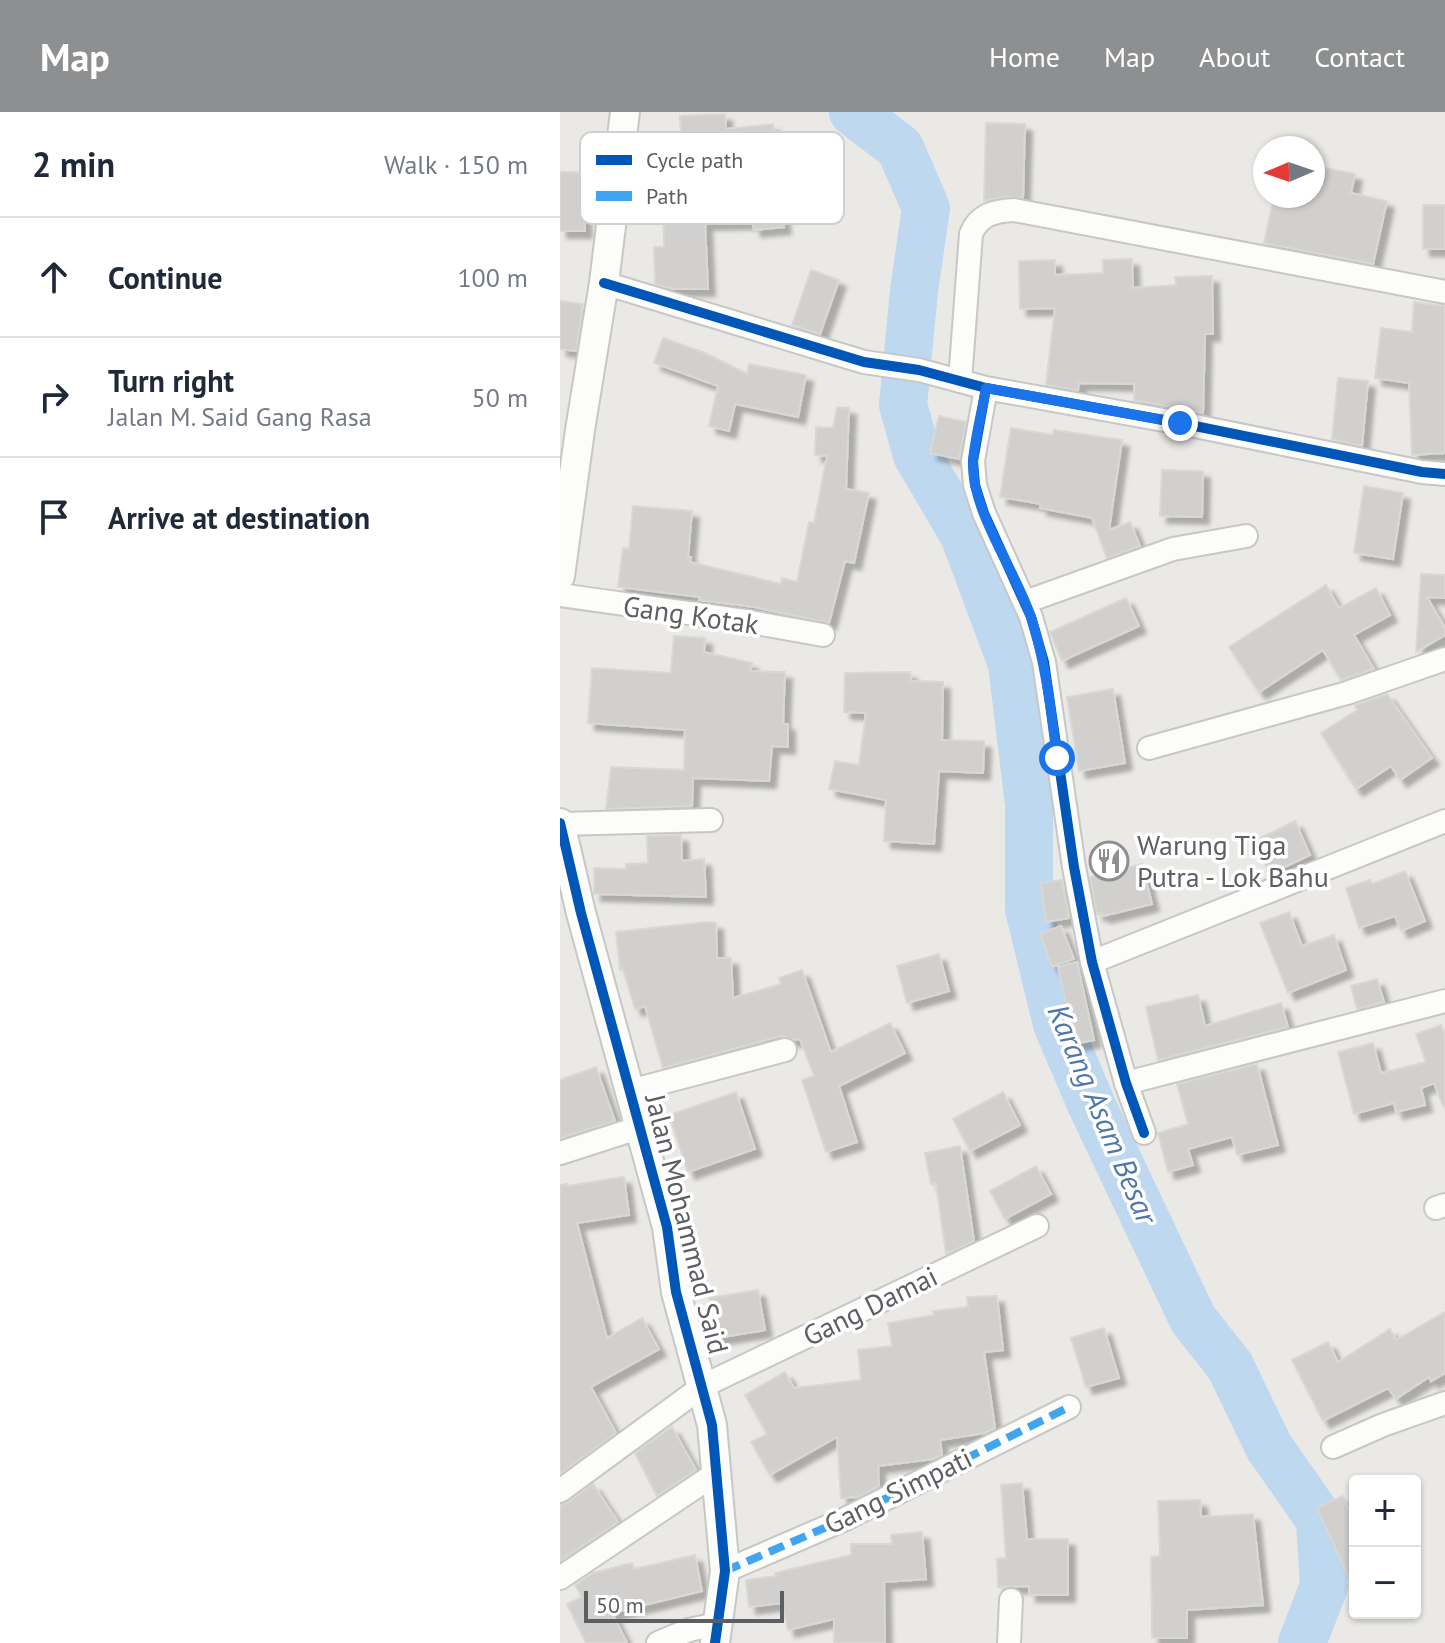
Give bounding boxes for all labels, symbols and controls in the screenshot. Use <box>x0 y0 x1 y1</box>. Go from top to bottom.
text: Map <box>40 32 110 81</box>
text: Home <box>989 38 1060 75</box>
text: Map <box>1104 38 1155 75</box>
text: About <box>1199 38 1270 75</box>
text: Contact <box>1314 38 1405 75</box>
legend <box>580 132 844 224</box>
north arrow <box>1253 136 1325 208</box>
text: 2 min <box>32 142 115 186</box>
text: Cycle path <box>646 146 743 174</box>
text: Walk · 150 m <box>384 148 528 181</box>
text: Path <box>646 182 688 210</box>
icon: ahead <box>32 255 76 299</box>
text: Continue <box>108 258 222 297</box>
text: 100 m <box>457 261 528 294</box>
text: Turn right <box>108 361 234 400</box>
icon: right <box>32 375 76 419</box>
text: 50 m <box>472 381 528 414</box>
text: Jalan M. Said Gang Rasa <box>108 400 372 433</box>
route end <box>1162 405 1198 441</box>
icon: arrive <box>32 495 76 539</box>
text: Arrive at destination <box>108 498 370 537</box>
street label: Gang Kotak <box>621 587 762 642</box>
route start <box>1039 740 1075 776</box>
place label: Warung Tiga Putra - Lok Bahu <box>1137 826 1329 895</box>
restaurant icon: Warung Tiga Putra - Lok Bahu <box>1088 840 1130 882</box>
water label: Karang Asam Besar <box>1040 998 1168 1231</box>
street label: Jalan Mohammad Said <box>637 1089 738 1358</box>
street label: Gang Damai <box>796 1257 943 1354</box>
street label: Gang Simpati <box>818 1439 978 1542</box>
map controls <box>1349 1475 1421 1619</box>
button: + <box>1349 1475 1421 1547</box>
button: − <box>1349 1547 1421 1619</box>
scale bar <box>584 1587 784 1623</box>
text: 50 m <box>596 1591 644 1619</box>

